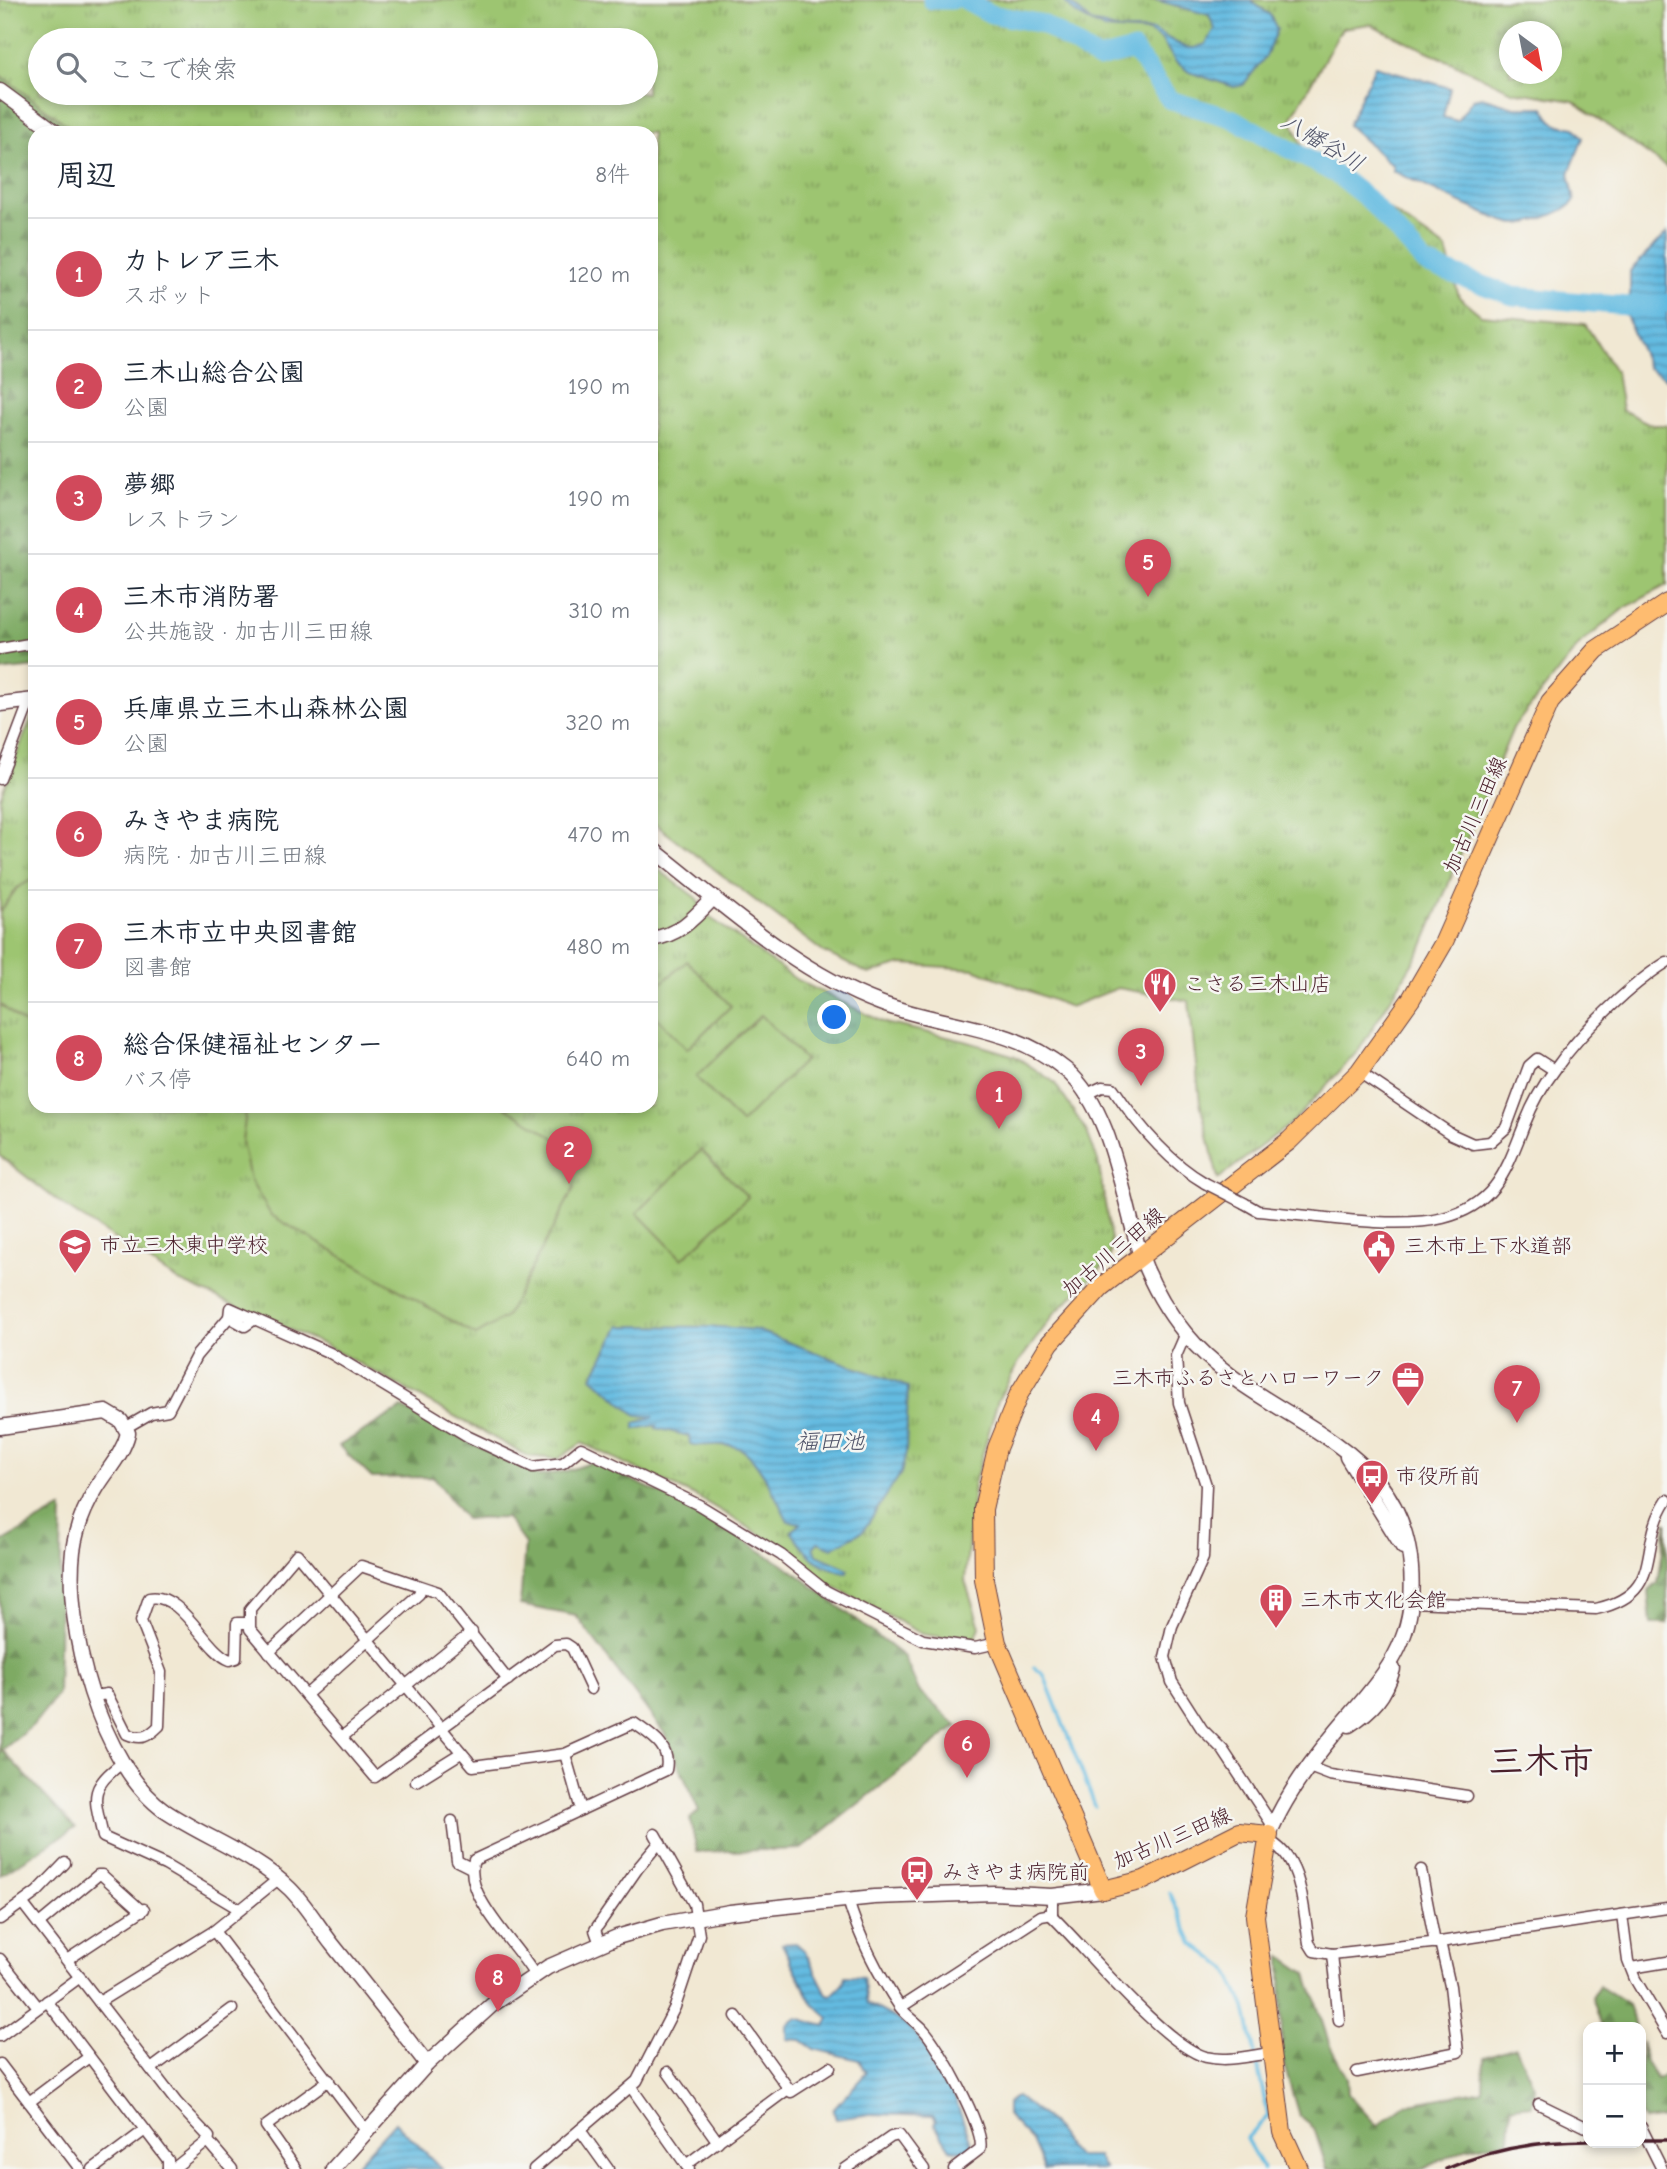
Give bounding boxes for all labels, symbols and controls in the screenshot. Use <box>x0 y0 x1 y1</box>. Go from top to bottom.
north arrow <box>1499 21 1562 84</box>
search box <box>28 28 658 105</box>
icon: search <box>52 48 90 86</box>
text: ここで検索 <box>108 55 238 85</box>
water label: 八幡谷川 <box>1276 107 1369 178</box>
text: 周辺 <box>56 158 116 193</box>
text: 8件 <box>595 161 630 188</box>
text: カトレア三木 <box>123 246 279 276</box>
text: 1 <box>74 261 84 288</box>
text: 120 m <box>568 261 630 288</box>
text: スポット <box>123 282 215 309</box>
text: 三木山総合公園 <box>123 358 305 388</box>
text: 2 <box>73 373 85 400</box>
text: 190 m <box>568 373 630 400</box>
text: 公園 <box>123 394 169 421</box>
text: 夢郷 <box>123 470 175 500</box>
text: 3 <box>73 485 85 512</box>
text: 190 m <box>568 485 630 512</box>
text: レストラン <box>123 506 240 533</box>
pin: 5 <box>1125 539 1171 597</box>
text: 三木市消防署 <box>123 582 279 612</box>
text: 4 <box>74 597 84 624</box>
text: 310 m <box>569 597 630 624</box>
text: 公共施設 · 加古川三田線 <box>123 618 372 645</box>
text: 兵庫県立三木山森林公園 <box>123 694 409 724</box>
text: 5 <box>73 709 85 736</box>
text: 320 m <box>566 709 630 736</box>
text: 公園 <box>123 730 169 757</box>
street label: 加古川三田線 <box>1438 753 1512 877</box>
text: みきやま病院 <box>123 806 279 836</box>
text: 6 <box>73 821 85 848</box>
text: 470 m <box>567 821 630 848</box>
text: 病院 · 加古川三田線 <box>123 842 326 869</box>
text: 三木市立中央図書館 <box>123 918 357 948</box>
text: 7 <box>74 933 84 960</box>
text: 480 m <box>566 933 630 960</box>
text: 図書館 <box>123 954 192 981</box>
restaurant icon: こさる三木山店 <box>1141 965 1179 1014</box>
place label: こさる三木山店 <box>1184 972 1331 996</box>
your location <box>817 1000 851 1034</box>
pin: 3 <box>1118 1028 1164 1086</box>
text: 総合保健福祉センター <box>123 1030 383 1060</box>
text: 8 <box>73 1045 85 1072</box>
text: 640 m <box>566 1045 630 1072</box>
text: バス停 <box>123 1066 192 1093</box>
pin: 1 <box>976 1071 1022 1129</box>
pin: 2 <box>546 1126 592 1184</box>
street label: 加古川三田線 <box>1057 1202 1169 1302</box>
school or university icon: 市立三木東中学校 <box>56 1226 94 1275</box>
public building icon: 三木市上下水道部 <box>1360 1227 1398 1276</box>
place label: 市立三木東中学校 <box>100 1233 268 1257</box>
place label: 三木市上下水道部 <box>1404 1234 1572 1258</box>
office icon: 三木市ふるさとハローワーク <box>1389 1359 1427 1408</box>
pin: 7 <box>1494 1365 1540 1423</box>
place label: 三木市ふるさとハローワーク <box>1112 1366 1384 1390</box>
pin: 4 <box>1073 1393 1119 1451</box>
water label: 福田池 <box>796 1428 866 1455</box>
bus stop icon: 市役所前 <box>1353 1457 1391 1506</box>
place label: 市役所前 <box>1396 1464 1480 1488</box>
building icon: 三木市文化会館 <box>1257 1581 1295 1630</box>
place label: 三木市文化会館 <box>1300 1588 1447 1612</box>
pin: 6 <box>944 1720 990 1778</box>
district label: 三木市 <box>1488 1741 1594 1782</box>
street label: 加古川三田線 <box>1109 1802 1235 1874</box>
bus stop icon: みきやま病院前 <box>898 1853 936 1902</box>
place label: みきやま病院前 <box>942 1860 1089 1884</box>
pin: 8 <box>475 1954 521 2012</box>
map controls <box>1583 2022 1646 2148</box>
button: + <box>1583 2022 1646 2085</box>
button: − <box>1583 2085 1646 2148</box>

